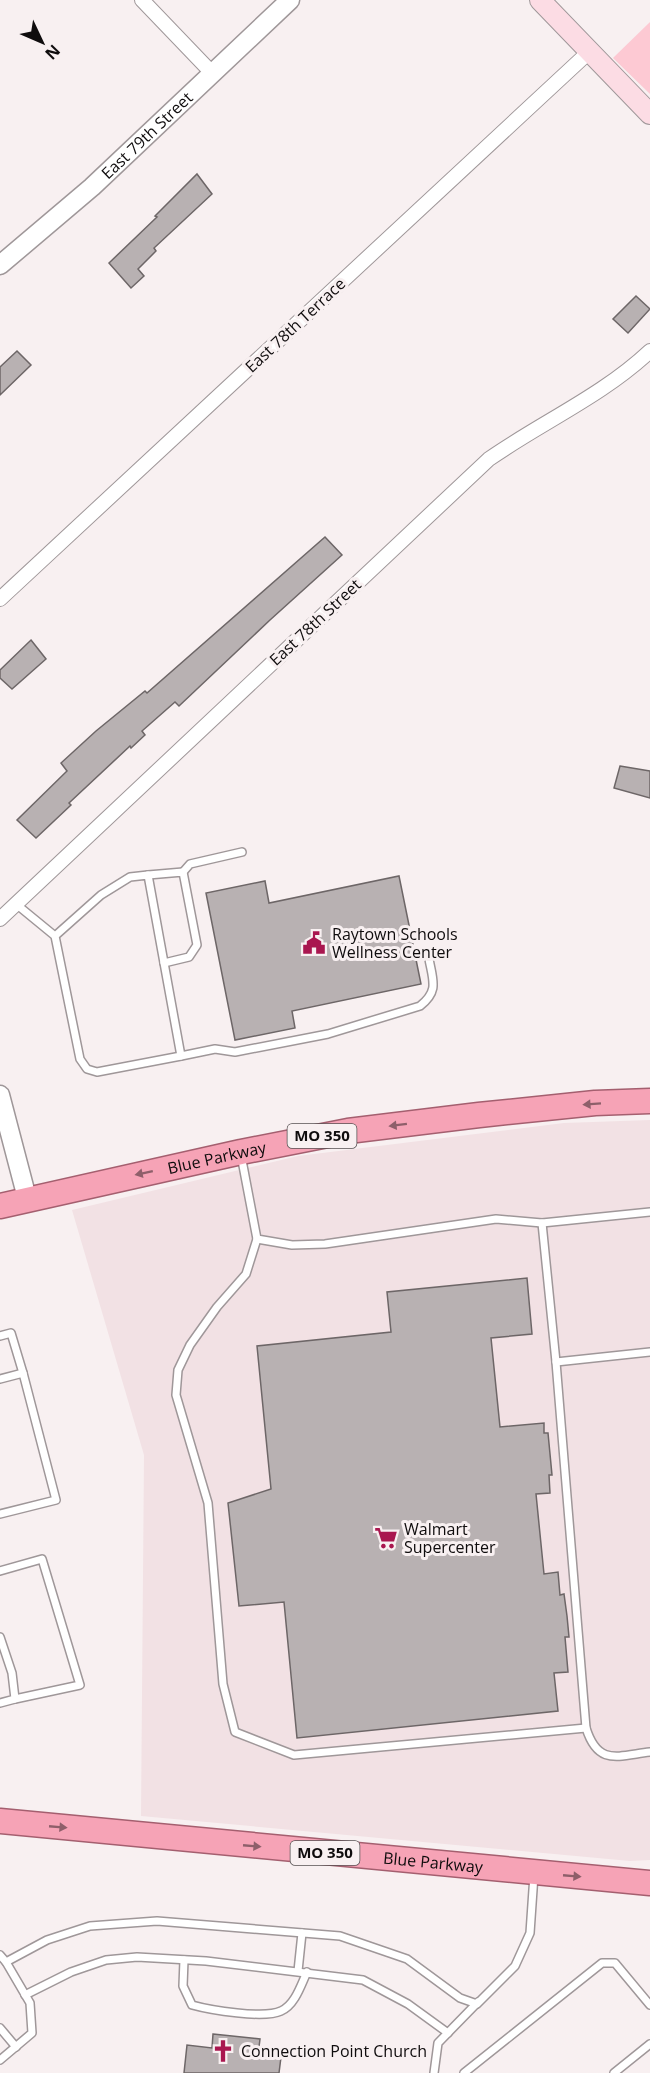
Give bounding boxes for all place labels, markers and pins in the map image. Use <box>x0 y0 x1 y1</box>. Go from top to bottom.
place label: Raytown Schools Wellness Center <box>332 923 458 963</box>
public building icon: Raytown Schools Wellness Center <box>301 930 327 956</box>
place label: Walmart Supercenter <box>404 1518 496 1558</box>
supermarket icon: Walmart Supercenter <box>373 1525 399 1551</box>
church icon: Connection Point Church <box>210 2038 236 2064</box>
place label: Connection Point Church <box>241 2040 427 2062</box>

